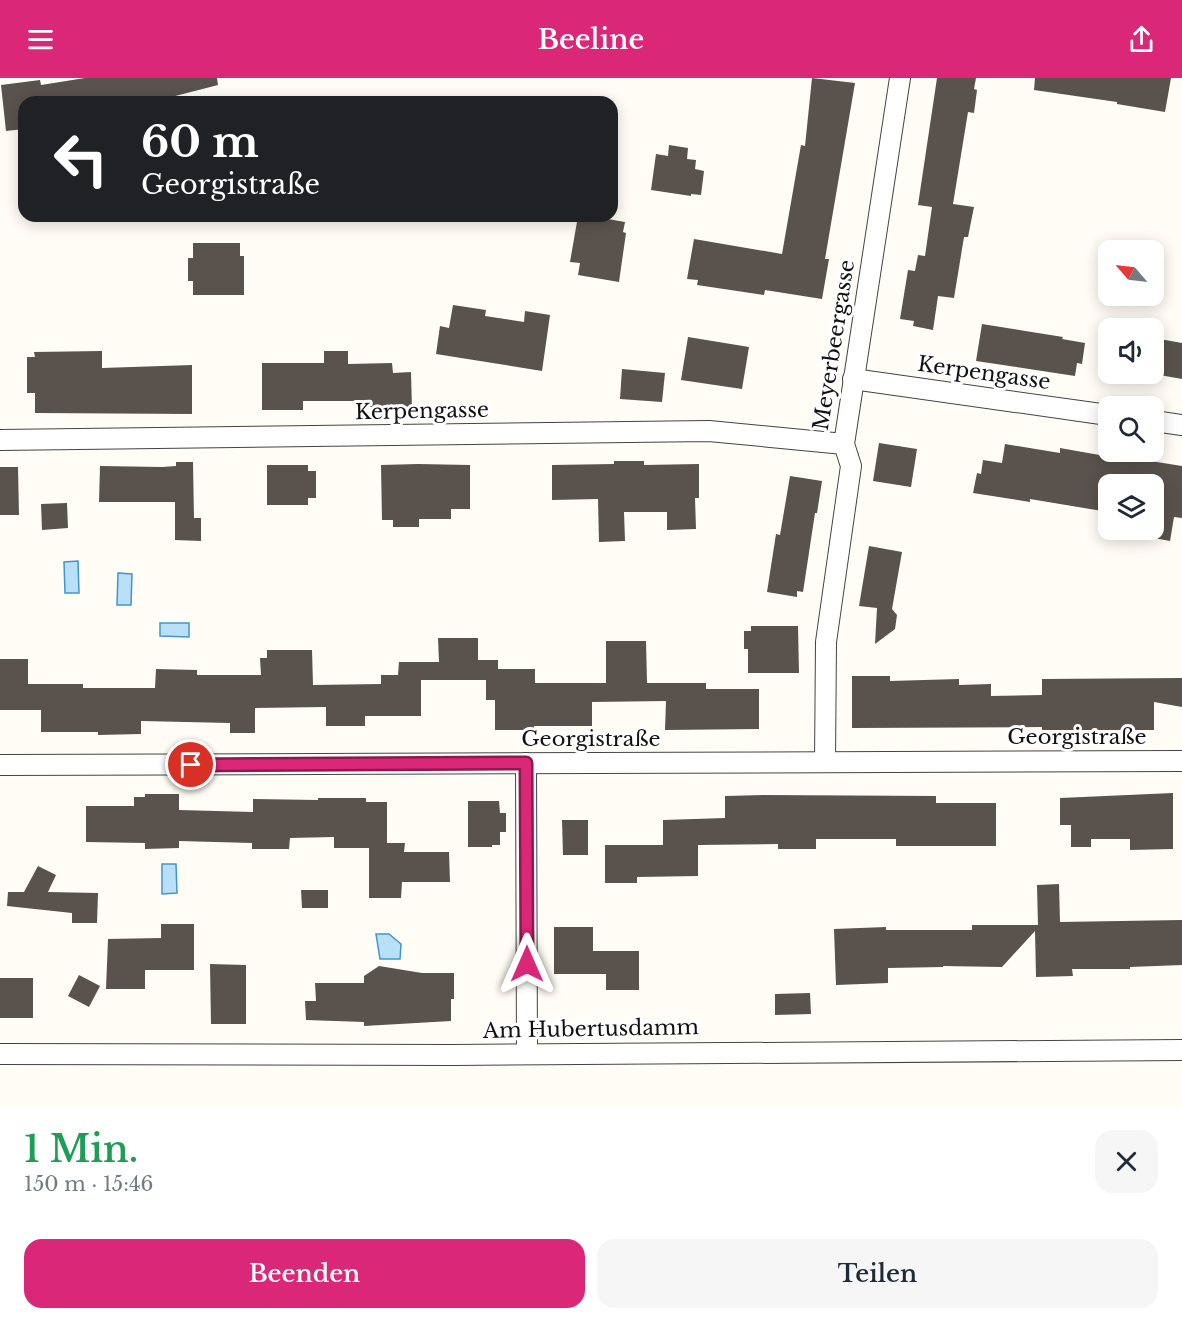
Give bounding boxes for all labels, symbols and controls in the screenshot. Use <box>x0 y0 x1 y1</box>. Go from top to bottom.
icon: menu <box>24 23 57 56</box>
text: Beeline <box>538 23 644 56</box>
icon: share <box>1125 23 1158 56</box>
text: 60 m <box>141 116 259 168</box>
icon: left <box>42 120 120 198</box>
text: Georgistraße <box>141 168 320 201</box>
north arrow <box>1098 240 1164 306</box>
map controls <box>1098 240 1164 540</box>
street label: Meyerbeergasse <box>808 258 860 432</box>
button: sound <box>1098 318 1164 384</box>
street label: Kerpengasse <box>916 351 1052 395</box>
button: search <box>1098 396 1164 462</box>
street label: Kerpengasse <box>355 397 489 425</box>
button: layers <box>1098 474 1164 540</box>
street label: Georgistraße <box>1007 724 1147 750</box>
street label: Georgistraße <box>521 726 661 752</box>
pin <box>165 739 216 790</box>
icon: arrive <box>174 748 207 781</box>
position arrow <box>495 932 559 996</box>
street label: Am Hubertusdamm <box>482 1014 700 1044</box>
text: 1 Min. <box>24 1127 138 1172</box>
button: close <box>1095 1130 1158 1193</box>
text: 150 m · 15:46 <box>24 1172 153 1196</box>
button: Beenden <box>24 1239 585 1308</box>
button: Teilen <box>597 1239 1158 1308</box>

